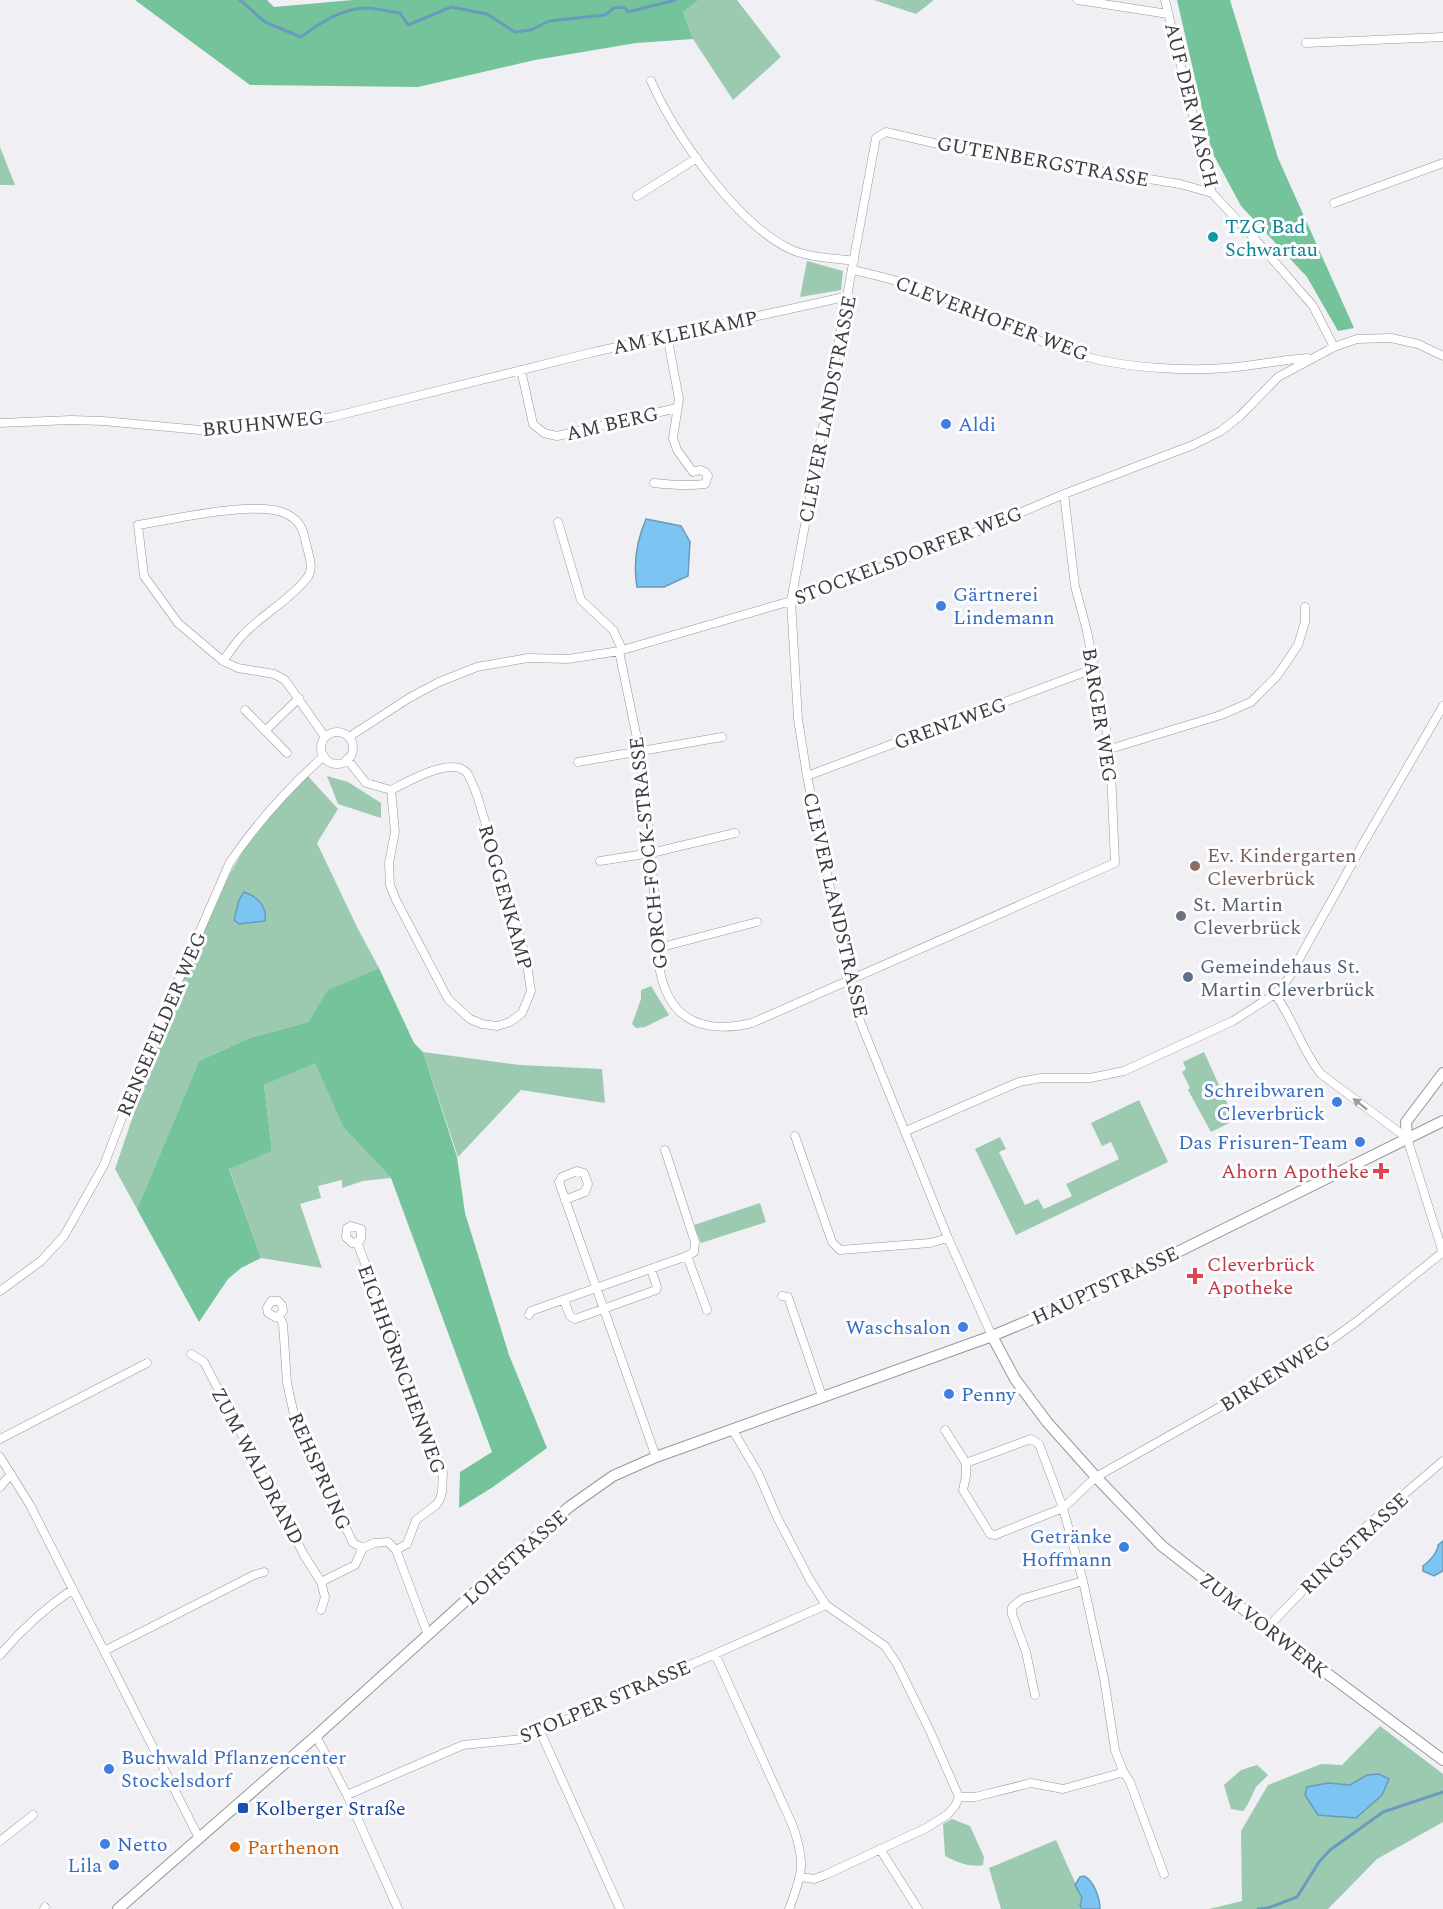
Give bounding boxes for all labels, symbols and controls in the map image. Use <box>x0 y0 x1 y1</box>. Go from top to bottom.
street label: AUF DER WASCH <box>1156 19 1226 191</box>
street label: GUTENBERGSTRASSE <box>934 129 1151 195</box>
place label: TZG Bad Schwartau <box>1225 212 1318 265</box>
marker: TZG Bad Schwartau <box>1206 230 1220 244</box>
street label: CLEVERHOFER WEG <box>891 268 1093 370</box>
street label: CLEVER LANDSTRASSE <box>791 293 865 525</box>
street label: AM KLEIKAMP <box>610 303 760 363</box>
street label: AM BERG <box>563 399 661 449</box>
street label: BRUHNWEG <box>201 403 325 445</box>
place label: Aldi <box>958 410 996 440</box>
marker: Aldi <box>939 417 953 431</box>
street label: STOCKELSDORFER WEG <box>790 499 1027 613</box>
place label: Gärtnerei Lindemann <box>953 580 1055 633</box>
marker: Gärtnerei Lindemann <box>934 599 948 613</box>
street label: BARGER WEG <box>1074 646 1124 784</box>
street label: GRENZWEG <box>890 690 1011 758</box>
street label: GORCH-FOCK-STRASSE <box>622 735 676 971</box>
street label: CLEVER LANDSTRASSE <box>794 789 876 1021</box>
street label: ROGGENKAMP <box>470 821 540 973</box>
place label: Ev. Kindergarten Cleverbrück <box>1207 841 1357 894</box>
marker: Ev. Kindergarten Cleverbrück <box>1188 859 1202 873</box>
place label: St. Martin Cleverbrück <box>1193 890 1301 943</box>
marker: St. Martin Cleverbrück <box>1174 909 1188 923</box>
street label: RENSEFELDER WEG <box>109 927 214 1122</box>
place label: Gemeindehaus St. Martin Cleverbrück <box>1200 952 1375 1005</box>
marker: Gemeindehaus St. Martin Cleverbrück <box>1181 970 1195 984</box>
place label: Schreibwaren Cleverbrück <box>1204 1076 1325 1129</box>
marker: Schreibwaren Cleverbrück <box>1330 1095 1344 1109</box>
one-way arrow <box>1353 1098 1368 1110</box>
place label: Das Frisuren-Team <box>1178 1128 1348 1158</box>
marker: Das Frisuren-Team <box>1353 1135 1367 1149</box>
place label: Ahorn Apotheke <box>1221 1157 1369 1187</box>
marker: Ahorn Apotheke <box>1374 1164 1388 1178</box>
street label: HAUPTSTRASSE <box>1027 1239 1184 1333</box>
place label: Cleverbrück Apotheke <box>1207 1250 1315 1303</box>
street label: EICHHÖRNCHENWEG <box>349 1261 453 1478</box>
marker: Cleverbrück Apotheke <box>1188 1269 1202 1283</box>
place label: Waschsalon <box>846 1313 951 1343</box>
marker: Waschsalon <box>956 1320 970 1334</box>
street label: BIRKENWEG <box>1214 1328 1337 1420</box>
place label: Penny <box>961 1380 1017 1410</box>
street label: ZUM WALDRAND <box>203 1382 311 1550</box>
marker: Penny <box>942 1387 956 1401</box>
street label: REHSPRUNG <box>280 1408 358 1535</box>
street label: RINGSTRASSE <box>1294 1485 1416 1602</box>
street label: LOHSTRASSE <box>457 1503 575 1613</box>
place label: Getränke Hoffmann <box>1021 1522 1112 1575</box>
marker: Getränke Hoffmann <box>1117 1540 1131 1554</box>
street label: ZUM VORWERK <box>1192 1566 1335 1686</box>
street label: STOLPER STRASSE <box>515 1652 696 1752</box>
place label: Buchwald Pflanzencenter Stockelsdorf <box>121 1743 346 1796</box>
marker: Buchwald Pflanzencenter Stockelsdorf <box>102 1762 116 1776</box>
place label: Kolberger Straße <box>255 1794 406 1824</box>
marker: Kolberger Straße <box>236 1801 250 1815</box>
place label: Netto <box>117 1830 168 1860</box>
place label: Parthenon <box>247 1833 340 1863</box>
marker: Netto <box>98 1837 112 1851</box>
marker: Parthenon <box>228 1840 242 1854</box>
place label: Lila <box>67 1851 102 1881</box>
marker: Lila <box>107 1858 121 1872</box>

